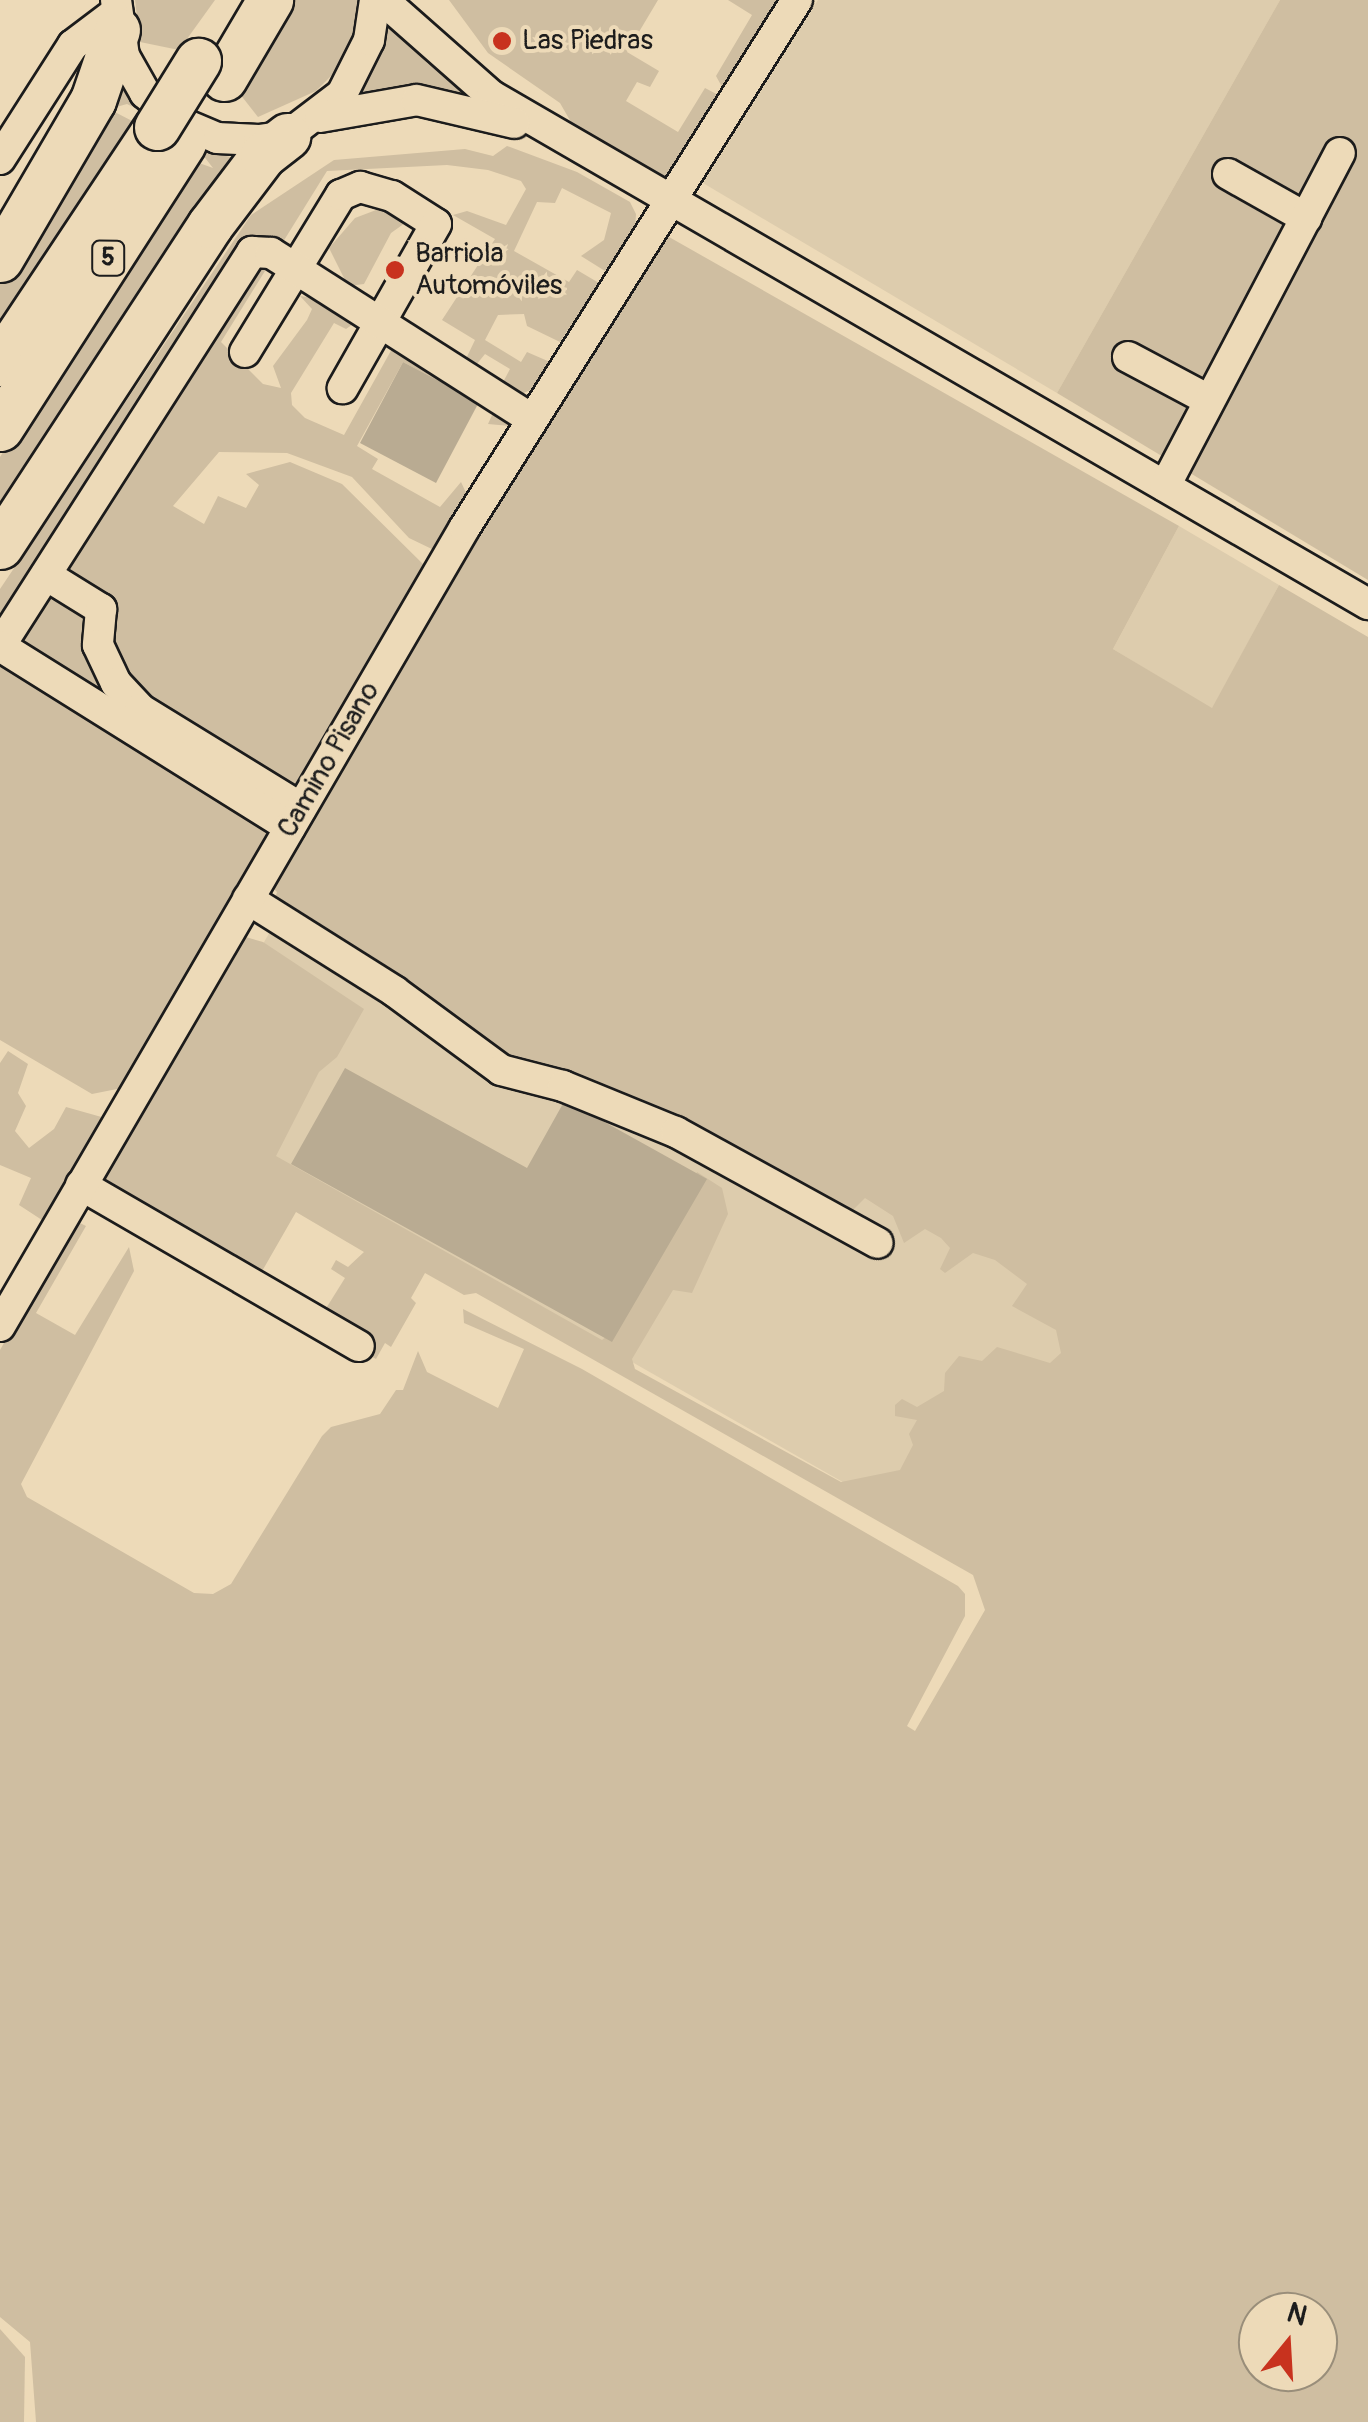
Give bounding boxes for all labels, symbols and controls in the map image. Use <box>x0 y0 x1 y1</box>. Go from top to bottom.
place label: Las Piedras <box>522 24 653 58</box>
marker: Las Piedras <box>491 30 513 52</box>
place label: Barriola Automóviles <box>415 237 562 303</box>
road number: 5 <box>90 238 126 278</box>
marker: Barriola Automóviles <box>384 259 406 281</box>
street label: Camino Pisano <box>271 676 387 844</box>
north arrow <box>1238 2292 1338 2392</box>
text: N <box>1282 2295 1311 2334</box>

